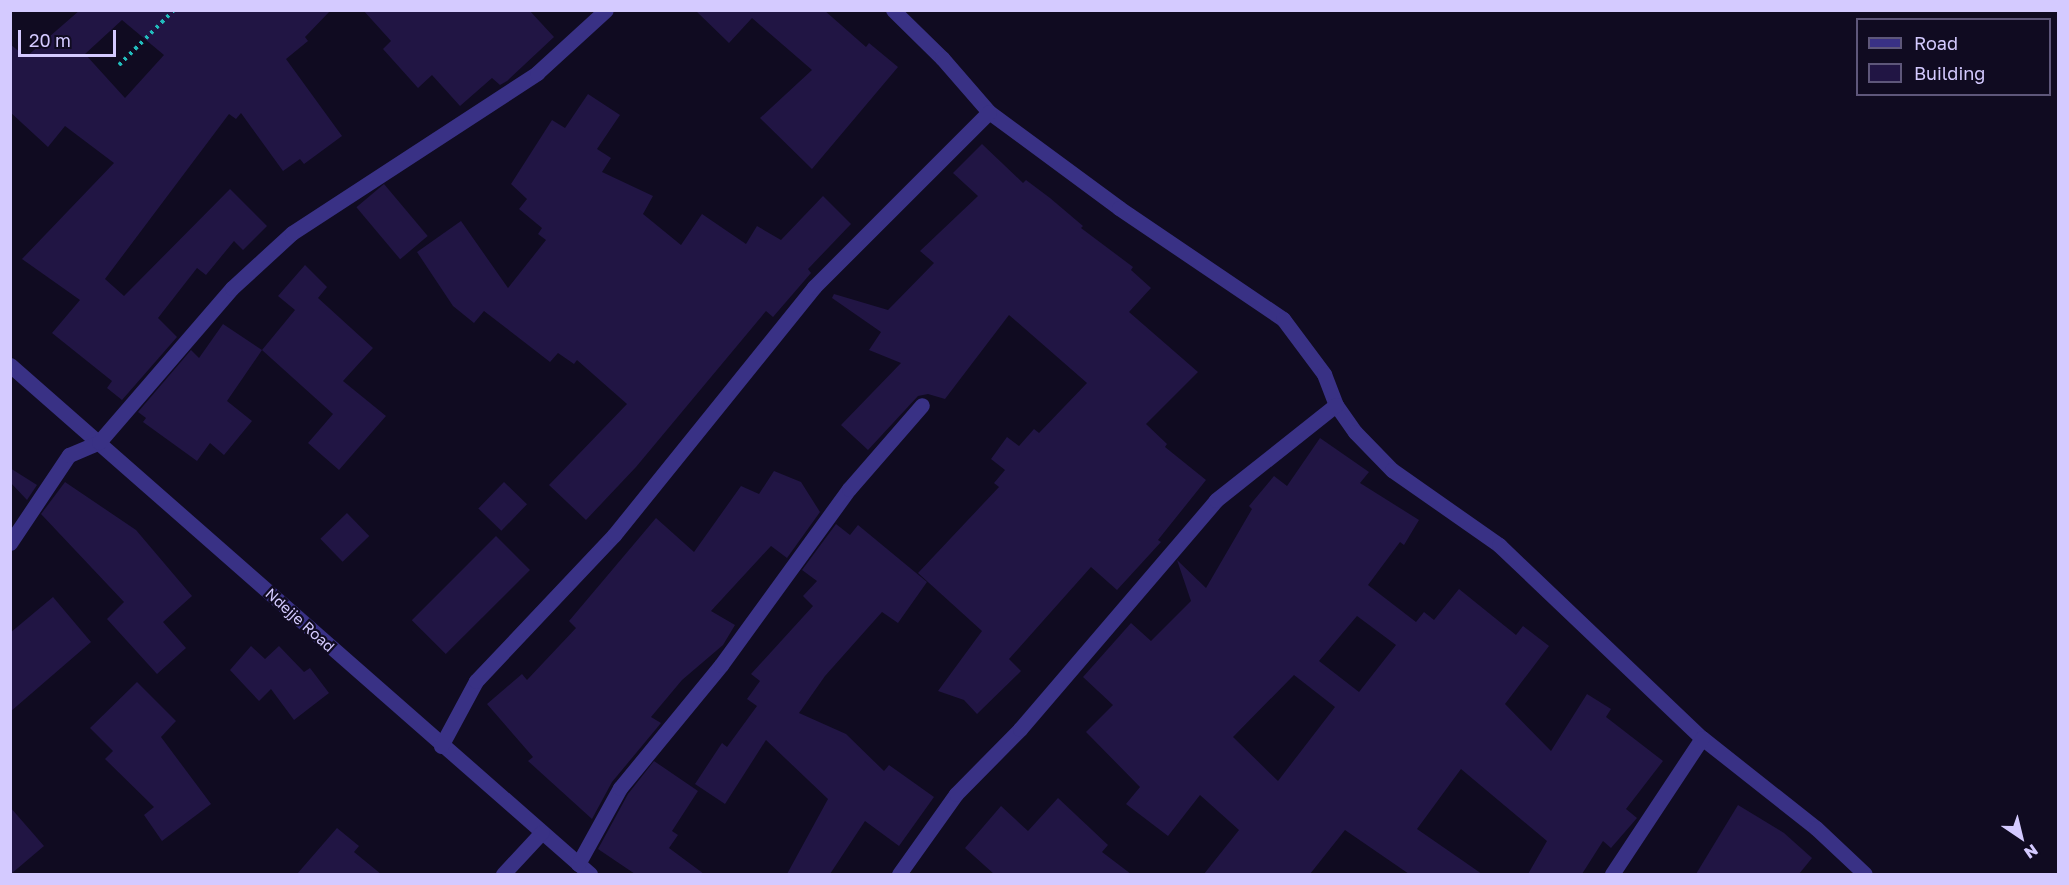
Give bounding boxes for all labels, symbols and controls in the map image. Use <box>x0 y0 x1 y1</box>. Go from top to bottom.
scale bar <box>21 18 118 56</box>
legend <box>1856 18 2051 96</box>
text: 20 m <box>29 29 71 51</box>
text: Road <box>1914 32 1958 54</box>
text: Building <box>1914 62 1985 84</box>
street label: Ndejje Road <box>262 584 338 656</box>
north arrow <box>1991 807 2051 867</box>
text: N <box>2021 840 2042 863</box>

